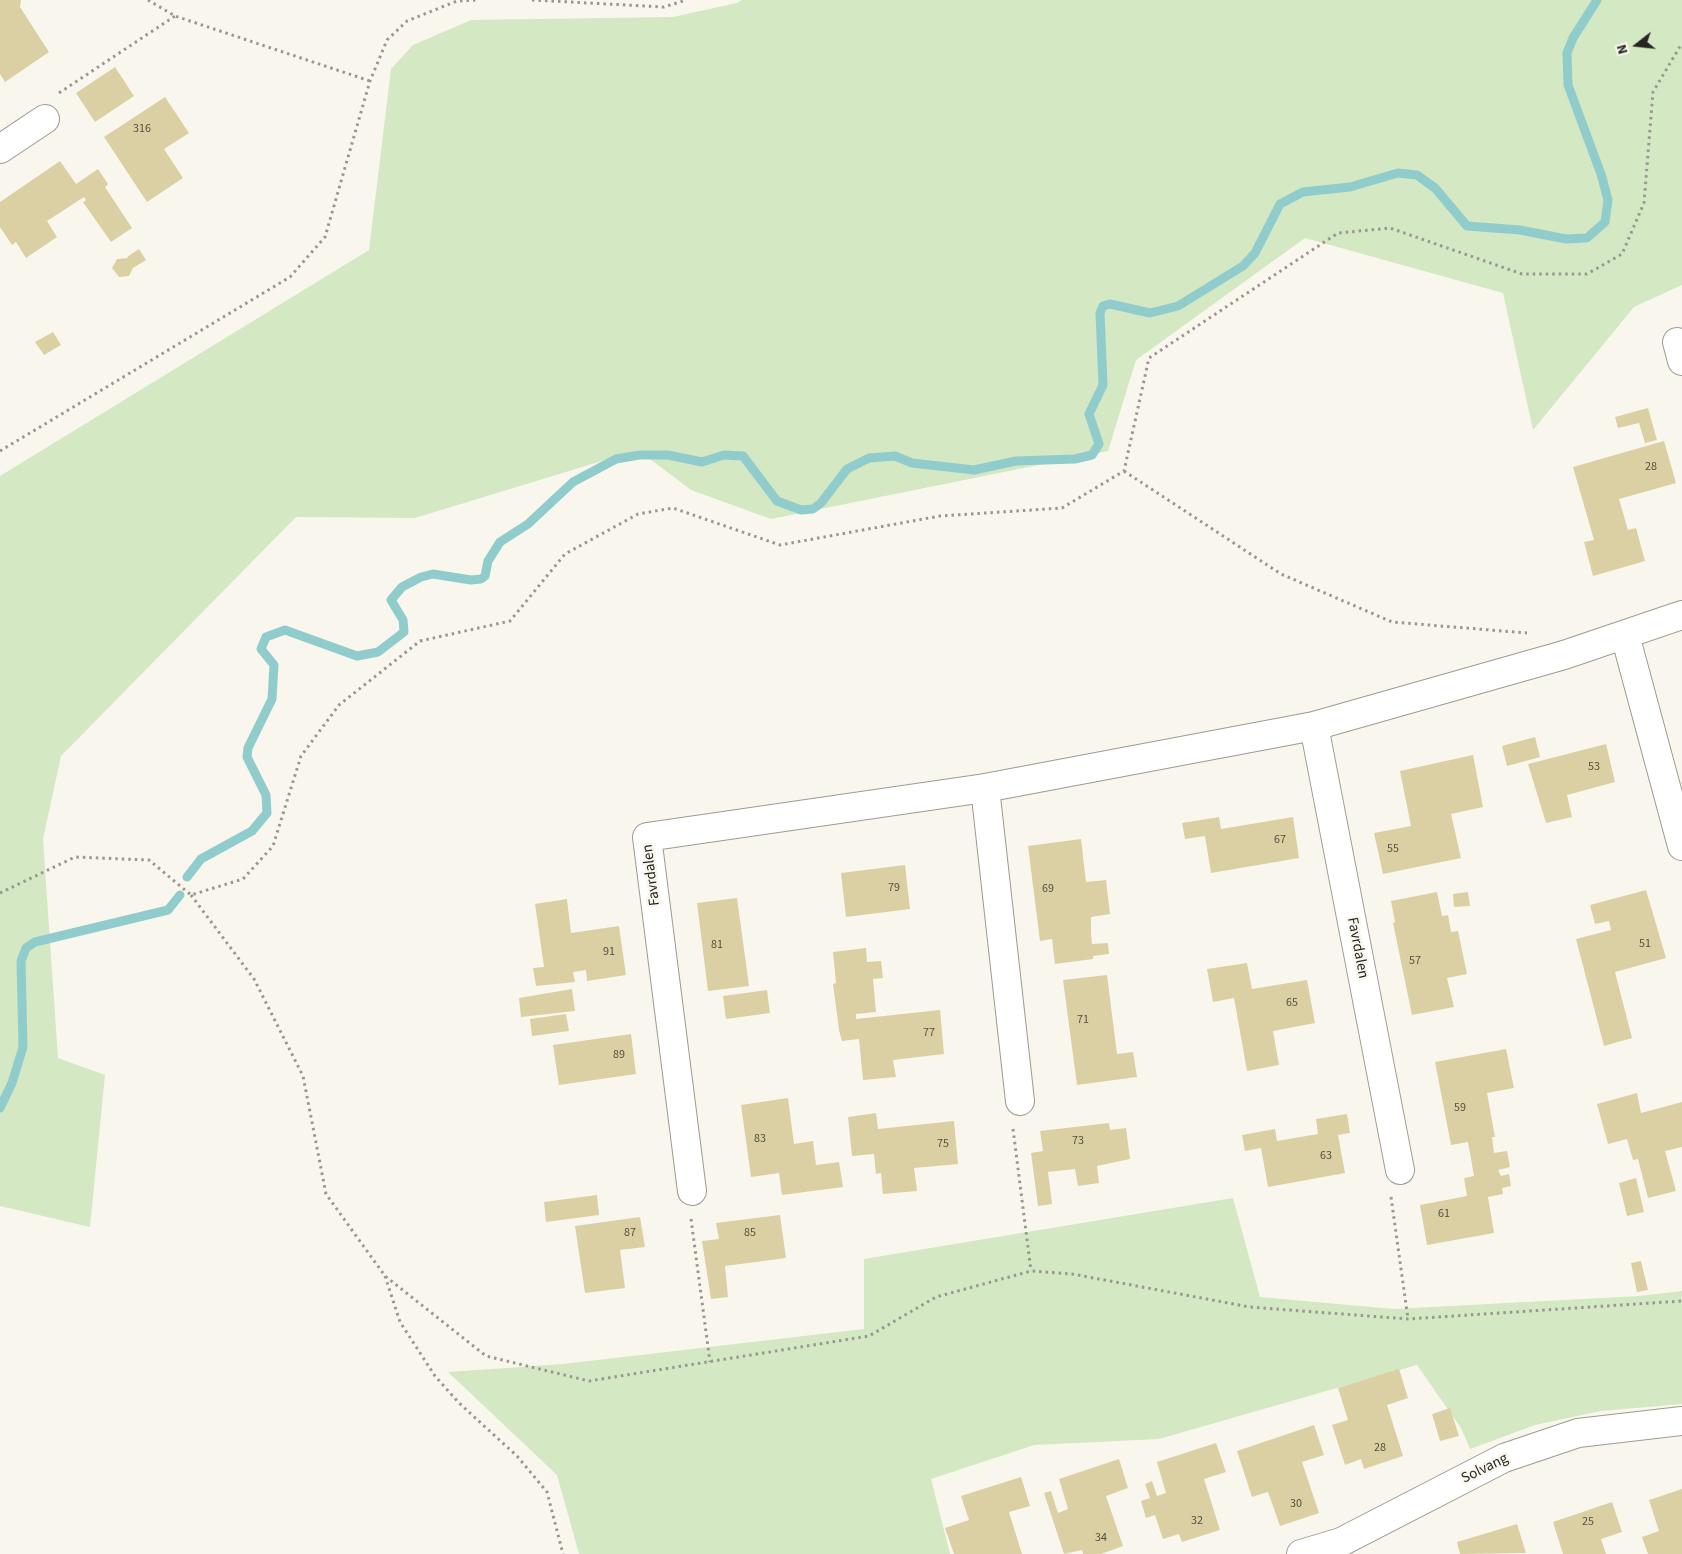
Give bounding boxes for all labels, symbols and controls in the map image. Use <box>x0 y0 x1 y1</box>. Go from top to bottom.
north arrow <box>1612 20 1662 70</box>
text: N <box>1612 42 1633 56</box>
house number: 316 <box>133 122 151 136</box>
house number: 28 <box>1645 460 1657 474</box>
house number: 53 <box>1588 760 1600 774</box>
house number: 67 <box>1274 833 1286 847</box>
house number: 55 <box>1387 842 1399 856</box>
street label: Favrdalen <box>639 843 665 907</box>
house number: 79 <box>888 881 900 895</box>
house number: 69 <box>1042 882 1054 896</box>
street label: Favrdalen <box>1342 916 1372 980</box>
house number: 51 <box>1639 937 1651 951</box>
house number: 81 <box>711 938 723 952</box>
house number: 91 <box>603 945 615 959</box>
house number: 57 <box>1409 954 1421 968</box>
house number: 65 <box>1286 996 1298 1010</box>
house number: 71 <box>1077 1013 1089 1027</box>
house number: 77 <box>923 1026 935 1040</box>
house number: 89 <box>613 1048 625 1062</box>
house number: 59 <box>1454 1101 1466 1115</box>
house number: 83 <box>754 1132 766 1146</box>
house number: 73 <box>1072 1134 1084 1148</box>
house number: 75 <box>937 1137 949 1151</box>
house number: 63 <box>1320 1149 1332 1163</box>
house number: 61 <box>1438 1207 1450 1221</box>
house number: 87 <box>624 1226 636 1240</box>
house number: 85 <box>744 1226 756 1240</box>
house number: 28 <box>1374 1441 1386 1455</box>
street label: Solvang <box>1459 1450 1511 1488</box>
house number: 30 <box>1290 1497 1302 1511</box>
house number: 32 <box>1191 1514 1203 1528</box>
house number: 25 <box>1582 1515 1594 1529</box>
house number: 34 <box>1095 1531 1107 1545</box>

